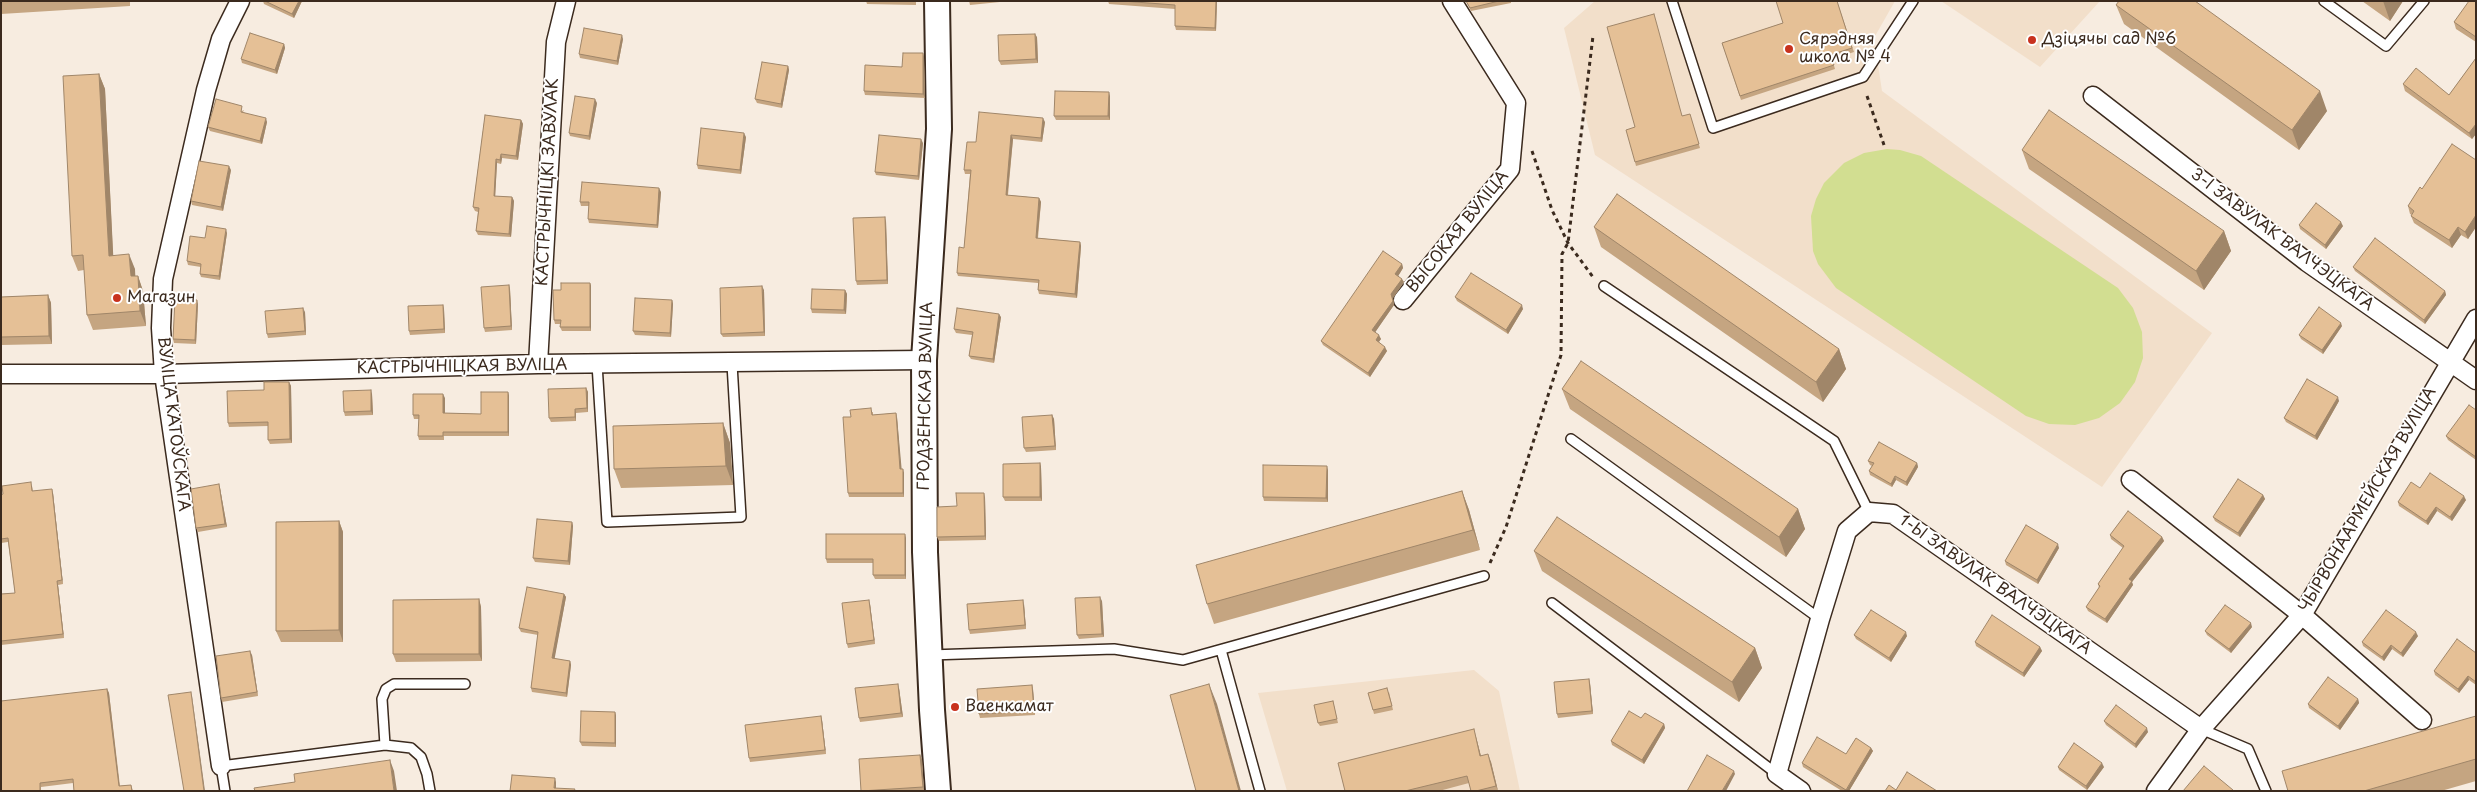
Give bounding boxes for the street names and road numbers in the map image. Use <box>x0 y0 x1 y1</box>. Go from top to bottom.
street label: КАСТРЫЧНІЦКІ ЗАВУЛАК <box>533 78 563 286</box>
street label: 3-І ЗАВУЛАК ВАЛЧЭЦКАГА <box>2187 165 2377 315</box>
street label: ВЫСОКАЯ ВУЛІЦА <box>1403 167 1513 297</box>
street label: ГРОДЗЕНСКАЯ ВУЛІЦА <box>915 301 937 491</box>
street label: ВУЛІЦА КАТОЎСКАГА <box>153 335 193 513</box>
street label: КАСТРЫЧНІЦКАЯ ВУЛІЦА <box>356 356 568 378</box>
street label: ЧЫРВОНААРМЕЙСКАЯ ВУЛІЦА <box>2295 384 2441 616</box>
street label: 1-Ы ЗАВУЛАК ВАЛЧЭЦКАГА <box>1895 511 2095 659</box>

